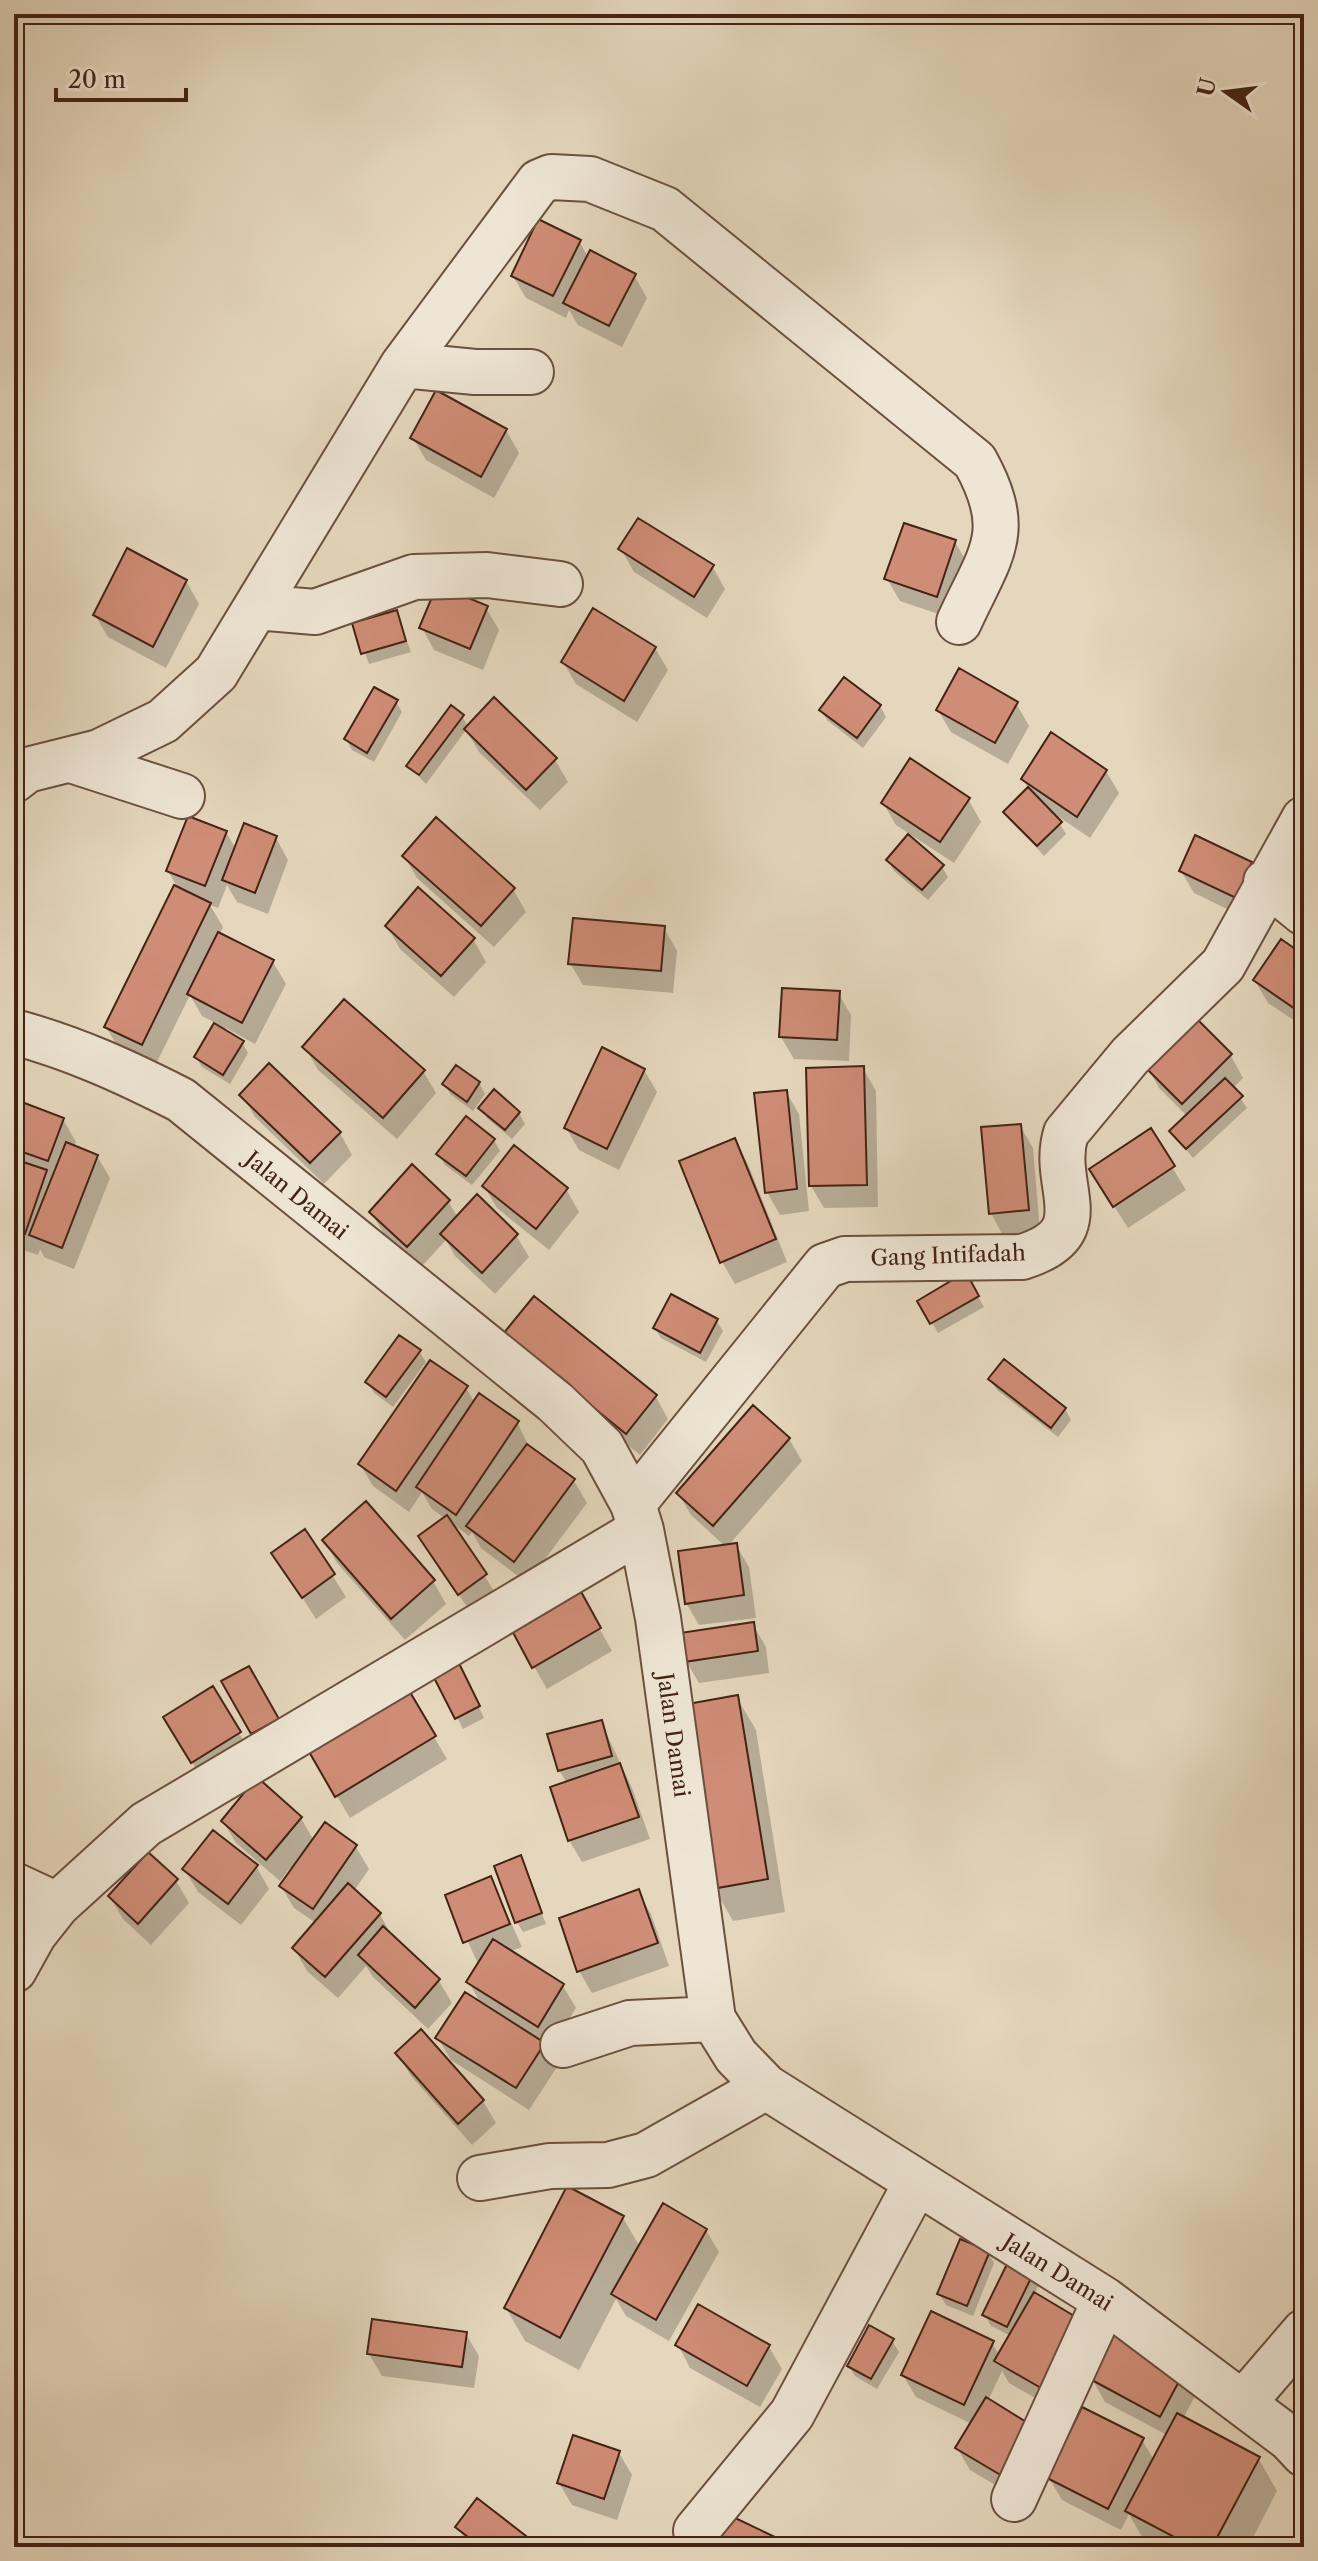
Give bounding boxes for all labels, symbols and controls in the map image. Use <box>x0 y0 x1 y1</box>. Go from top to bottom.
scale bar <box>56 52 186 102</box>
north arrow <box>1186 52 1266 132</box>
text: 20 m <box>68 65 126 94</box>
text: U <box>1192 75 1222 99</box>
street label: Jalan Damai <box>237 1144 354 1245</box>
street label: Gang Intifadah <box>870 1239 1026 1272</box>
street label: Jalan Damai <box>651 1668 696 1799</box>
street label: Jalan Damai <box>995 2226 1118 2317</box>

